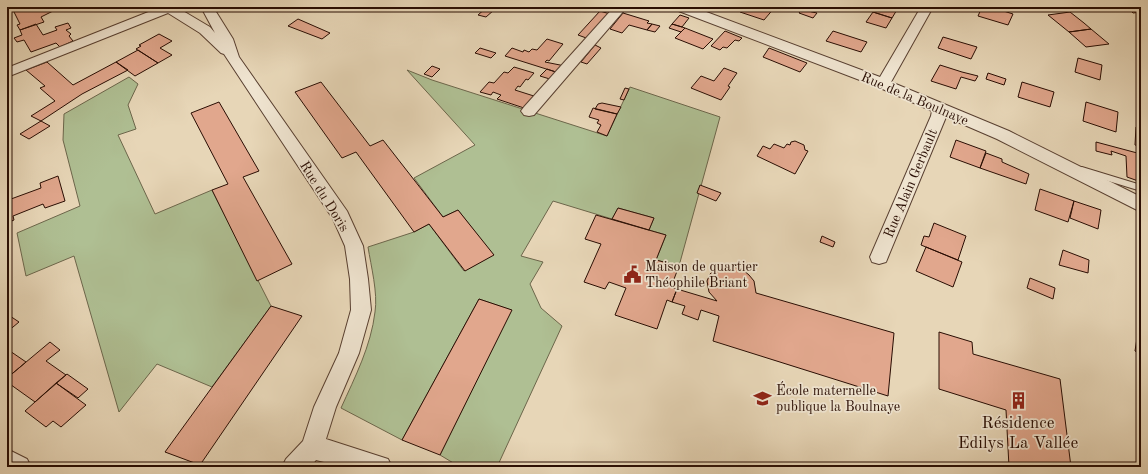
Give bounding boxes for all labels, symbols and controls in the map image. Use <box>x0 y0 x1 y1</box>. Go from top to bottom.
street label: Rue de la Boulnaye <box>859 70 970 128</box>
street label: Rue Alain Gerbault <box>882 127 940 240</box>
street label: Rue du Doris <box>297 159 351 234</box>
place label: Maison de quartier Théophile Briant <box>645 260 758 290</box>
public building icon: Maison de quartier Théophile Briant <box>622 264 642 284</box>
place label: École maternelle publique la Boulnaye <box>776 381 900 414</box>
school or university icon: École maternelle publique la Boulnaye <box>753 388 773 408</box>
building icon: Résidence Edilys La Vallée <box>1008 390 1028 410</box>
place label: Résidence Edilys La Vallée <box>958 415 1078 452</box>

